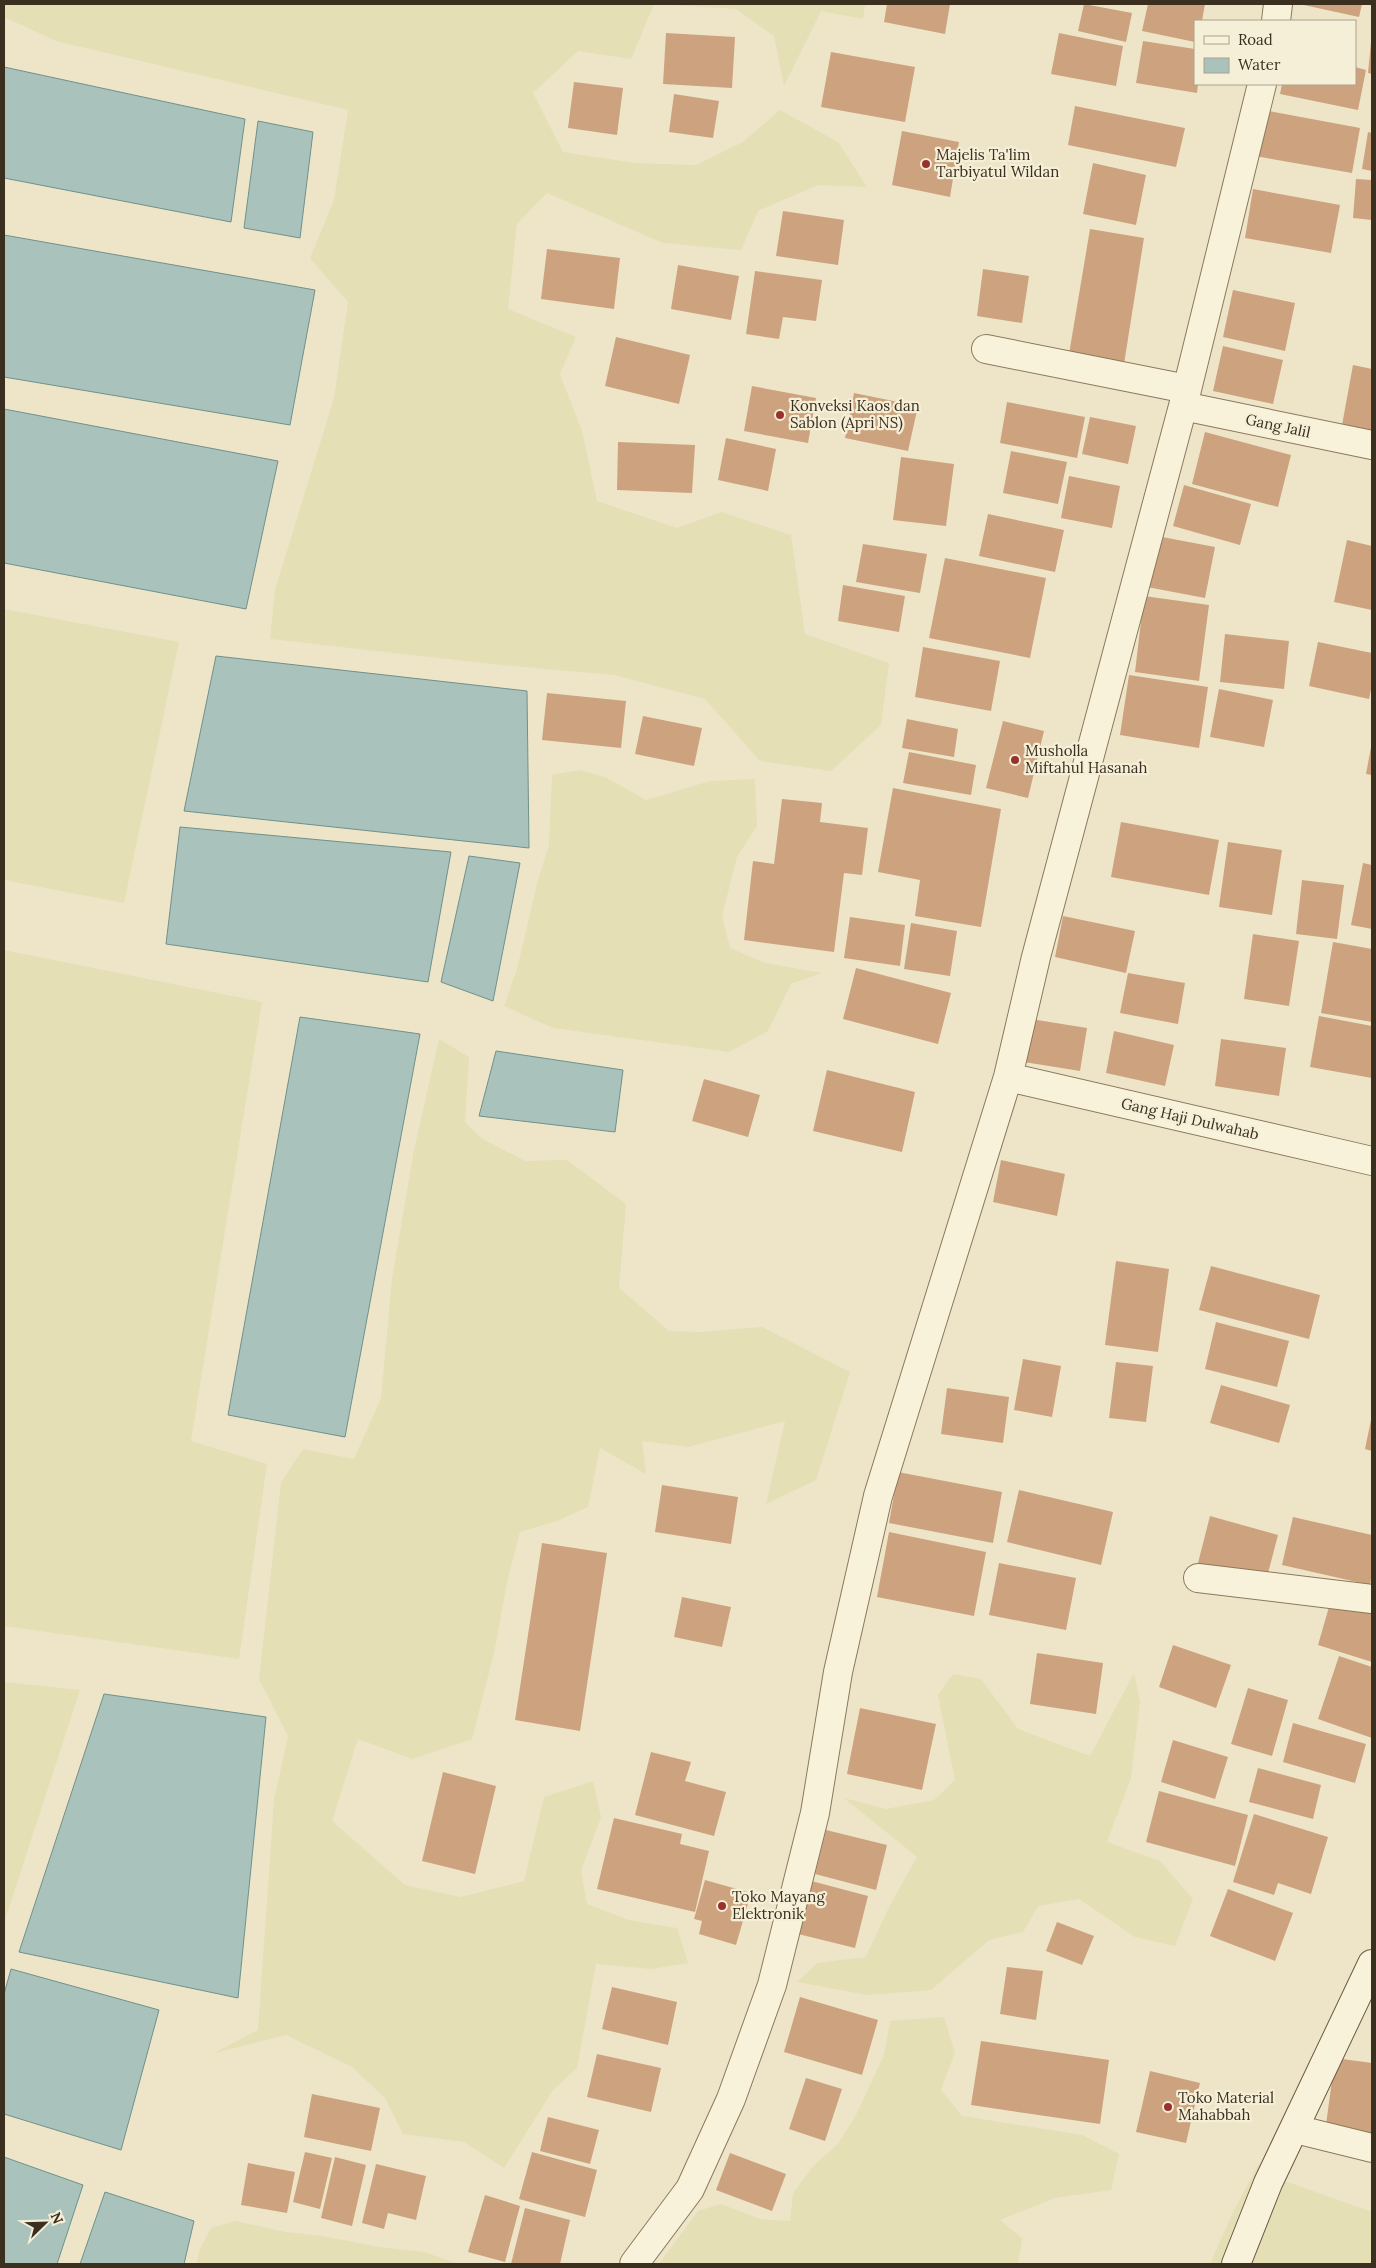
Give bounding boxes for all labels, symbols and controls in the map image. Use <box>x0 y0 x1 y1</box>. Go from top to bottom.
legend <box>1194 20 1356 85</box>
text: Road <box>1238 30 1273 49</box>
text: Water <box>1238 55 1281 74</box>
place label: Majelis Ta'lim Tarbiyatul Wildan <box>936 145 1059 181</box>
marker: Majelis Ta'lim Tarbiyatul Wildan <box>920 158 932 170</box>
place label: Konveksi Kaos dan Sablon (Apri NS) <box>790 396 920 433</box>
marker: Konveksi Kaos dan Sablon (Apri NS) <box>774 409 786 421</box>
street label: Gang Jalil <box>1244 409 1312 442</box>
place label: Musholla Miftahul Hasanah <box>1025 741 1148 777</box>
marker: Musholla Miftahul Hasanah <box>1009 754 1021 766</box>
street label: Gang Haji Dulwahab <box>1119 1093 1261 1144</box>
place label: Toko Mayang Elektronik <box>732 1887 825 1923</box>
marker: Toko Mayang Elektronik <box>716 1900 728 1912</box>
place label: Toko Material Mahabbah <box>1178 2088 1274 2124</box>
marker: Toko Material Mahabbah <box>1162 2101 1174 2113</box>
north arrow <box>20 2198 70 2248</box>
text: N <box>47 2209 67 2227</box>

